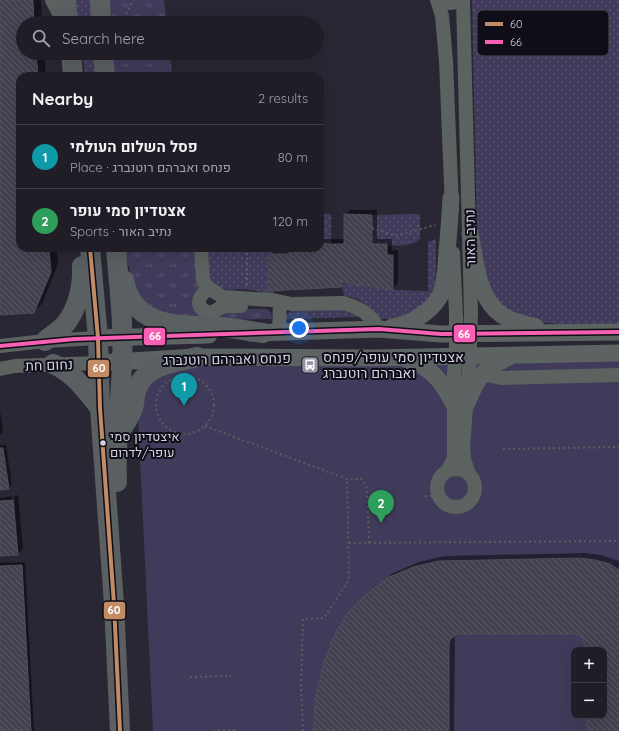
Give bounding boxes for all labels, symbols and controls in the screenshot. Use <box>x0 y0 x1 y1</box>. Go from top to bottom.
legend <box>477 10 609 56</box>
search box <box>16 16 324 60</box>
text: 60 <box>510 17 522 31</box>
icon: search <box>30 27 52 49</box>
text: Search here <box>62 29 145 48</box>
text: 66 <box>510 35 522 49</box>
text: Nearby <box>32 88 93 109</box>
text: 2 results <box>258 90 308 106</box>
text: פסל השלום העולמי <box>70 137 198 156</box>
text: 1 <box>42 149 48 165</box>
text: 80 m <box>278 149 308 165</box>
text: Place · פנחס ואברהם רוטנברג <box>70 159 231 175</box>
text: אצטדיון סמי עופר <box>70 201 186 220</box>
street label: נתיב האור <box>461 209 479 267</box>
text: 2 <box>41 213 49 229</box>
text: 120 m <box>273 213 308 229</box>
text: Sports · נתיב האור <box>70 223 172 239</box>
your location <box>289 318 309 338</box>
line badge: 66 <box>453 324 476 343</box>
line badge: 66 <box>143 327 166 346</box>
text: 66 <box>458 327 470 341</box>
text: 66 <box>149 329 161 343</box>
place label: אצטדיון סמי עופר/פנחס ואברהם רוטנברג <box>323 348 464 382</box>
street label: פנחס ואברהם רוטנברג <box>163 349 291 369</box>
street label: נחום חת <box>25 355 73 375</box>
bus stop icon: אצטדיון סמי עופר/פנחס ואברהם רוטנברג <box>300 355 320 375</box>
line badge: 60 <box>87 359 110 378</box>
text: 60 <box>93 361 106 375</box>
pin: 1 <box>171 373 197 406</box>
place label: איצטדיון סמי עופר/לדרום <box>110 428 180 460</box>
marker: איצטדיון סמי עופר/לדרום <box>98 438 108 448</box>
pin: 2 <box>368 490 394 523</box>
line badge: 60 <box>103 601 126 620</box>
text: 60 <box>108 603 121 617</box>
map controls <box>571 647 607 719</box>
button: + <box>571 647 607 683</box>
button: − <box>571 683 607 719</box>

